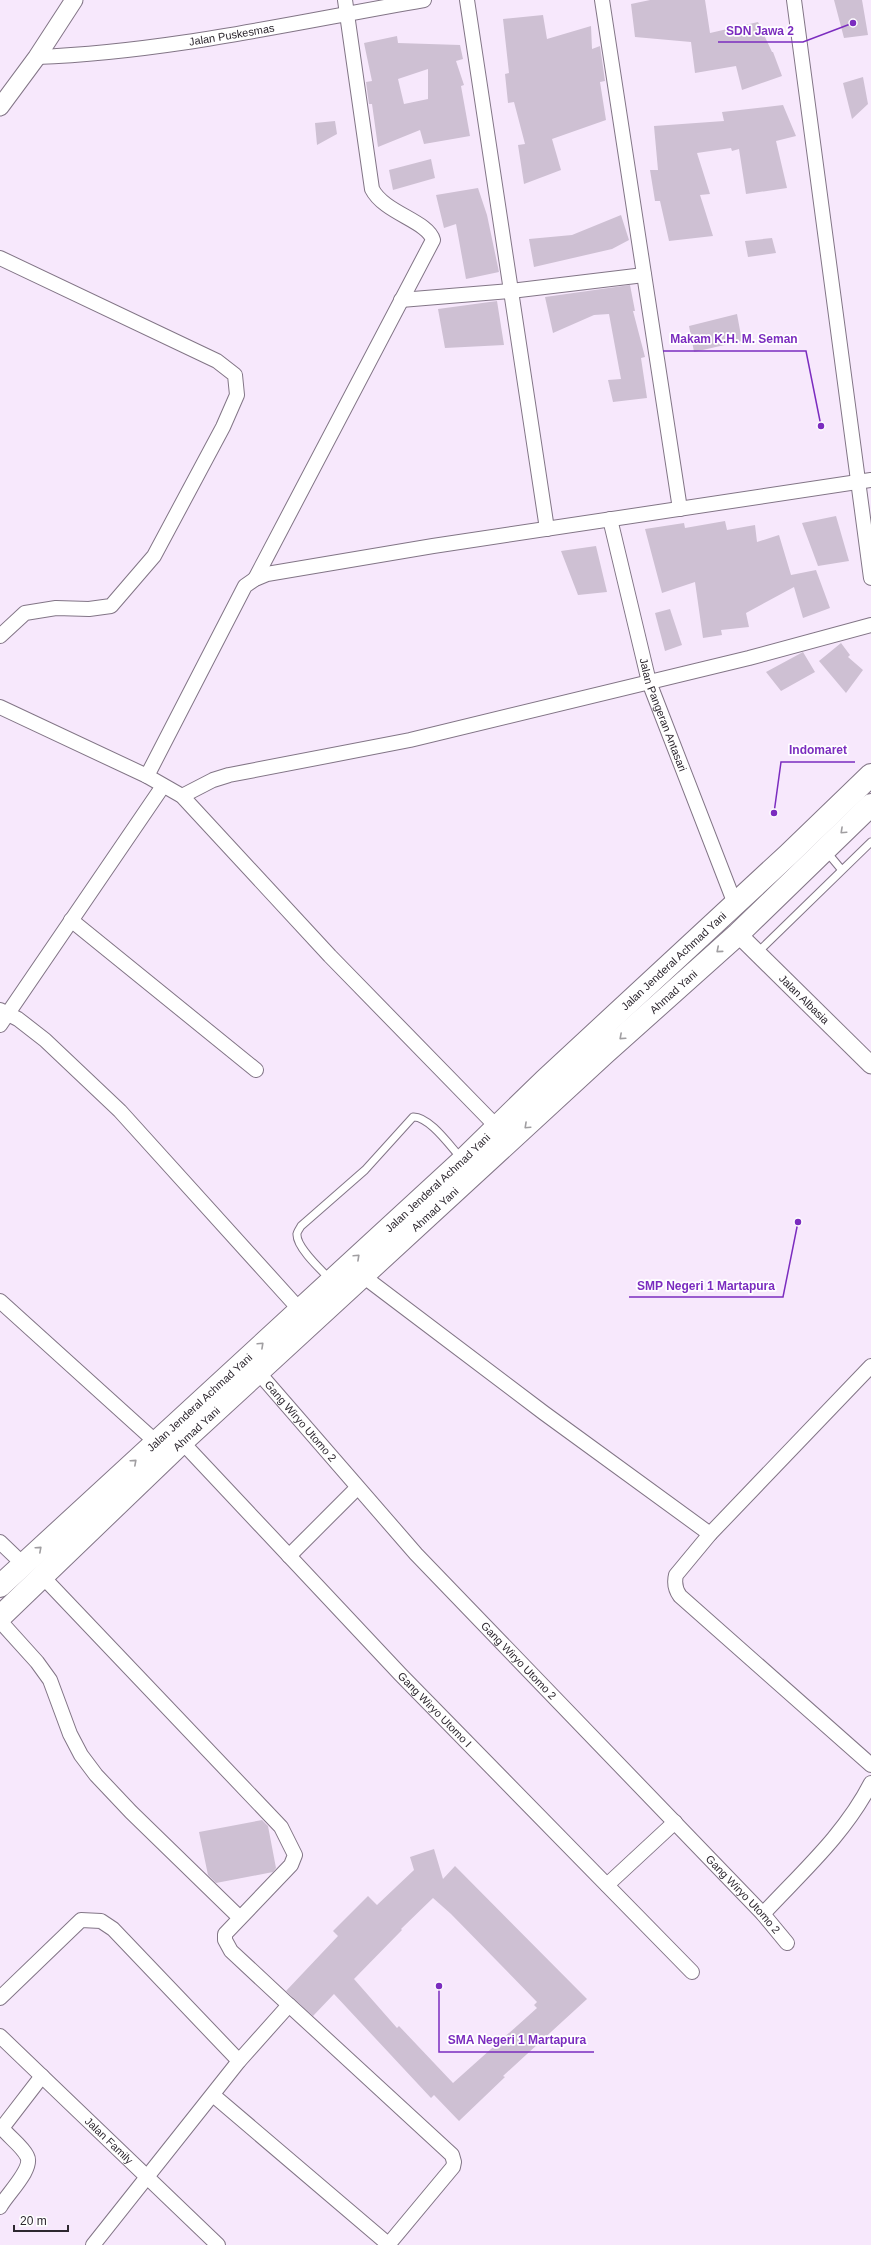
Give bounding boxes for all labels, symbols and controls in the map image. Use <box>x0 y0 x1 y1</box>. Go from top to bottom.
callout: SDN Jawa 2 <box>718 18 803 42</box>
street label: Jalan Puskesmas <box>188 21 276 48</box>
text: SDN Jawa 2 <box>726 24 794 38</box>
callout: Makam K.H. M. Seman <box>663 327 806 351</box>
text: Makam K.H. M. Seman <box>670 332 798 346</box>
street label: Jalan Pangeran Antasari <box>637 657 689 773</box>
callout: Indomaret <box>781 738 855 762</box>
text: Indomaret <box>789 743 847 757</box>
one-way arrow <box>840 826 848 834</box>
street label: Jalan Jenderal Achmad Yani <box>619 909 729 1012</box>
one-way arrow <box>716 946 723 953</box>
street label: Ahmad Yani <box>647 968 699 1016</box>
street label: Jalan Albasia <box>777 972 832 1027</box>
one-way arrow <box>619 1033 627 1040</box>
one-way arrow <box>524 1121 531 1128</box>
street label: Jalan Jenderal Achmad Yani <box>383 1131 492 1234</box>
street label: Ahmad Yani <box>409 1185 461 1234</box>
one-way arrow <box>352 1254 360 1262</box>
callout: SMP Negeri 1 Martapura <box>629 1273 783 1297</box>
text: SMP Negeri 1 Martapura <box>637 1279 775 1293</box>
one-way arrow <box>256 1343 264 1350</box>
street label: Jalan Jenderal Achmad Yani <box>144 1351 254 1454</box>
street label: Gang Wiryo Utomo 2 <box>262 1378 339 1464</box>
street label: Ahmad Yani <box>171 1404 222 1453</box>
one-way arrow <box>130 1459 137 1466</box>
one-way arrow <box>34 1547 41 1554</box>
street label: Gang Wiryo Utomo 2 <box>479 1619 559 1702</box>
street label: Gang Wiryo Utomo I <box>396 1670 474 1749</box>
street label: Gang Wiryo Utomo 2 <box>704 1853 783 1936</box>
callout: SMA Negeri 1 Martapura <box>439 2028 594 2052</box>
text: SMA Negeri 1 Martapura <box>448 2033 586 2047</box>
street label: Jalan Family <box>83 2115 136 2167</box>
scale bar <box>14 2207 68 2233</box>
text: 20 m <box>20 2214 47 2228</box>

